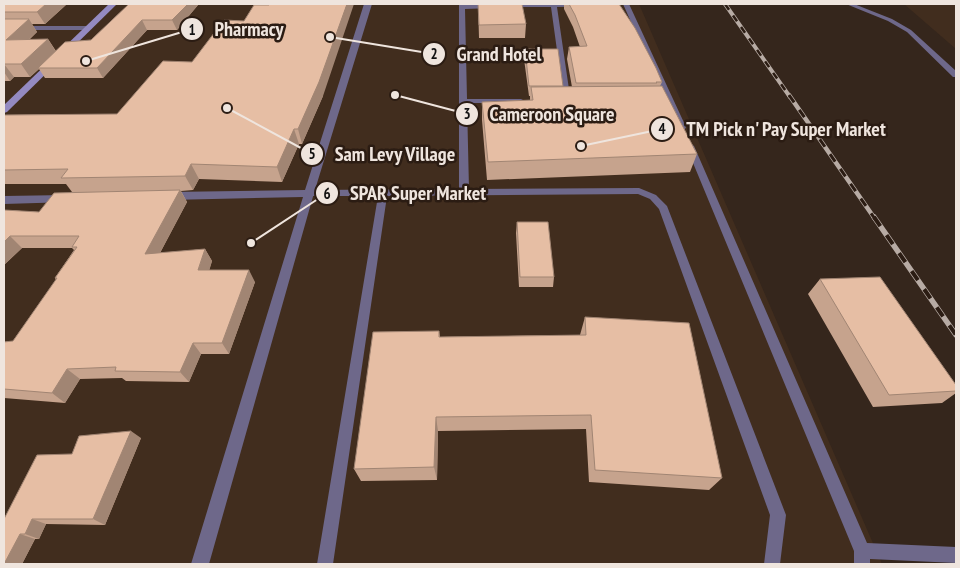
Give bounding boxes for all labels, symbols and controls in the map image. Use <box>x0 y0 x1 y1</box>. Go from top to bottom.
callout: Pharmacy <box>180 12 293 47</box>
text: Pharmacy <box>215 16 284 42</box>
text: 1 <box>188 20 196 39</box>
callout: Grand Hotel <box>422 37 552 72</box>
text: Grand Hotel <box>457 41 542 67</box>
text: 2 <box>430 44 438 63</box>
callout: Cameroon Square <box>455 96 625 131</box>
text: Cameroon Square <box>489 101 615 127</box>
text: 3 <box>463 104 471 123</box>
callout: TM Pick n' Pay Super Market <box>650 112 897 147</box>
text: TM Pick n' Pay Super Market <box>686 116 886 142</box>
text: 4 <box>658 119 666 138</box>
callout: Sam Levy Village <box>300 137 466 172</box>
text: Sam Levy Village <box>335 141 455 167</box>
text: 5 <box>308 144 316 163</box>
callout: SPAR Super Market <box>314 176 496 211</box>
text: SPAR Super Market <box>350 180 486 206</box>
text: 6 <box>323 184 331 203</box>

